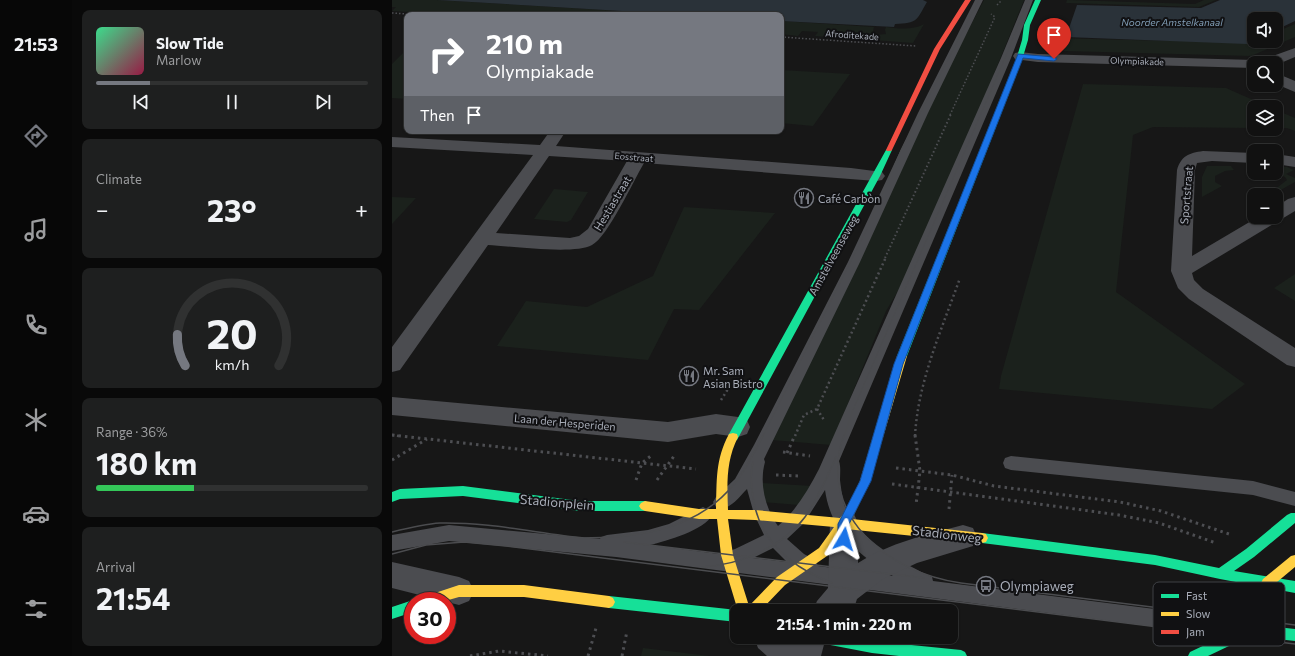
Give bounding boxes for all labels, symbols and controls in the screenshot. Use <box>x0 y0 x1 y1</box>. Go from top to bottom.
map controls <box>1247 12 1283 224</box>
button: sound <box>1247 12 1283 48</box>
water label: Noorder Amstelkanaal <box>1121 16 1223 28</box>
pin <box>1037 18 1071 59</box>
icon: arrive <box>1043 24 1065 46</box>
text: 210 m <box>486 26 563 60</box>
icon: right <box>420 28 472 80</box>
street label: Afroditekade <box>825 28 879 42</box>
text: 21:53 <box>14 33 58 55</box>
text: Slow Tide <box>156 34 224 52</box>
text: Marlow <box>156 52 202 68</box>
street label: Olympiakade <box>1110 55 1164 67</box>
button: search <box>1247 56 1283 92</box>
text: Olympiakade <box>486 60 594 82</box>
icon: previous <box>130 91 152 113</box>
icon: pause <box>221 91 243 113</box>
icon: next <box>312 91 334 113</box>
button: layers <box>1247 100 1283 136</box>
icon: arrive <box>463 104 485 126</box>
text: Then <box>420 106 455 124</box>
icon: directions <box>22 122 50 150</box>
button: + <box>1247 144 1283 180</box>
street label: Eosstraat <box>614 150 654 164</box>
street label: Sportstraat <box>1177 165 1195 225</box>
text: Climate <box>96 171 142 187</box>
street label: Hestiastraat <box>590 173 634 233</box>
restaurant icon: Café Carbòn <box>793 187 815 209</box>
button: − <box>1247 188 1283 224</box>
text: 23° <box>207 191 257 228</box>
place label: Café Carbòn <box>818 192 880 205</box>
text: − <box>96 196 109 223</box>
text: + <box>355 196 368 223</box>
street label: Amstelveenseweg <box>806 213 860 297</box>
icon: music <box>22 216 50 244</box>
text: 20 <box>206 307 258 358</box>
icon: phone <box>22 311 50 339</box>
text: km/h <box>215 355 249 373</box>
place label: Mr. Sam Asian Bistro <box>703 364 763 390</box>
restaurant icon: Mr. Sam Asian Bistro <box>678 365 700 387</box>
icon: climate <box>22 406 50 434</box>
street label: Laan der Hesperiden <box>514 411 616 433</box>
text: Range · 36% <box>96 424 168 440</box>
text: 180 km <box>96 444 197 481</box>
street label: Stadionplein <box>519 491 595 513</box>
icon: car <box>22 500 50 528</box>
position arrow <box>823 518 865 560</box>
street label: Stadionweg <box>911 522 983 546</box>
text: Arrival <box>96 559 135 575</box>
bus stop icon: Olympiaweg <box>975 575 997 597</box>
place label: Olympiaweg <box>1000 578 1074 594</box>
text: 21:54 <box>96 579 170 616</box>
legend <box>1153 582 1285 646</box>
text: Fast <box>1186 589 1208 602</box>
speed limit sign: 30 <box>404 592 456 644</box>
icon: filters <box>22 595 50 623</box>
text: Slow <box>1186 607 1211 620</box>
text: 21:54 · 1 min · 220 m <box>776 615 912 633</box>
text: Jam <box>1186 625 1205 639</box>

